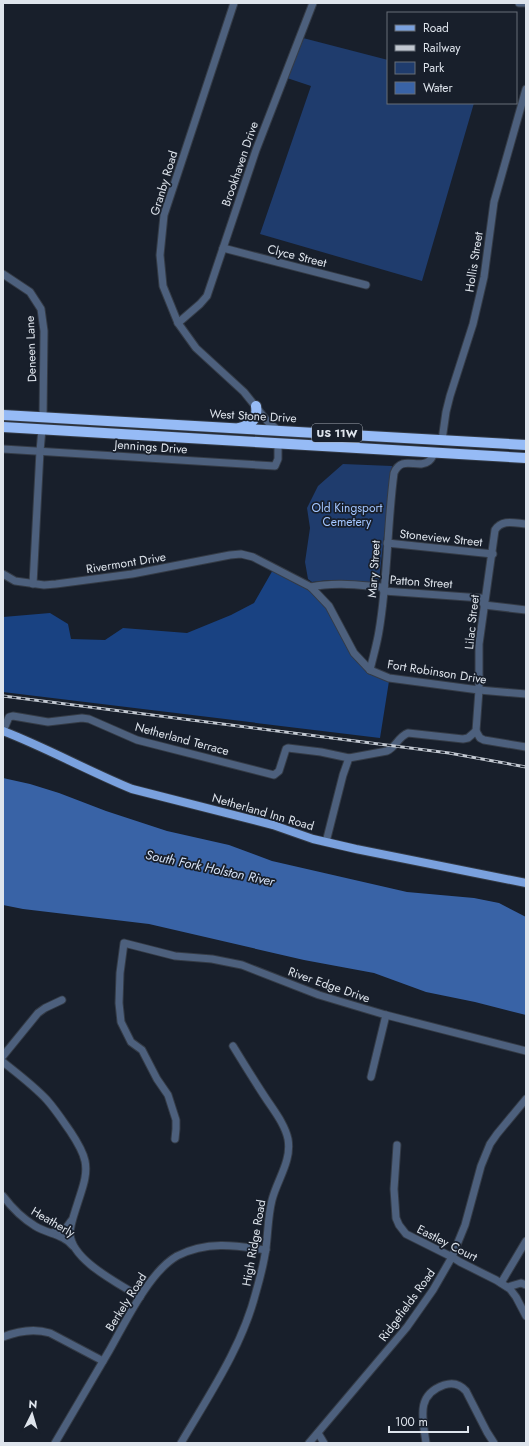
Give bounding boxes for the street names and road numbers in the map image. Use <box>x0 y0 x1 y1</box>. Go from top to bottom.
street label: Brookhaven Drive <box>217 119 263 209</box>
street label: Granby Road <box>146 148 182 218</box>
street label: Hollis Street <box>460 230 488 293</box>
street label: Clyce Street <box>266 240 329 272</box>
street label: Deneen Lane <box>21 315 41 383</box>
street label: West Stone Drive <box>209 405 297 427</box>
road number: US 11W <box>312 424 362 442</box>
street label: Jennings Drive <box>112 435 188 459</box>
street label: Stoneview Street <box>399 525 483 551</box>
street label: Mary Street <box>363 540 385 598</box>
street label: Rivermont Drive <box>85 548 167 578</box>
street label: Patton Street <box>389 571 453 593</box>
street label: Lilac Street <box>460 594 484 650</box>
street label: Fort Robinson Drive <box>386 655 488 689</box>
street label: Netherland Terrace <box>133 718 231 760</box>
street label: Netherland Inn Road <box>210 789 316 835</box>
street label: River Edge Drive <box>286 963 372 1007</box>
street label: High Ridge Road <box>238 1198 270 1288</box>
street label: Heatherly <box>28 1202 79 1242</box>
street label: Eastley Court <box>414 1220 481 1266</box>
street label: Ridgefields Road <box>374 1265 440 1345</box>
street label: Berkely Road <box>101 1269 151 1335</box>

